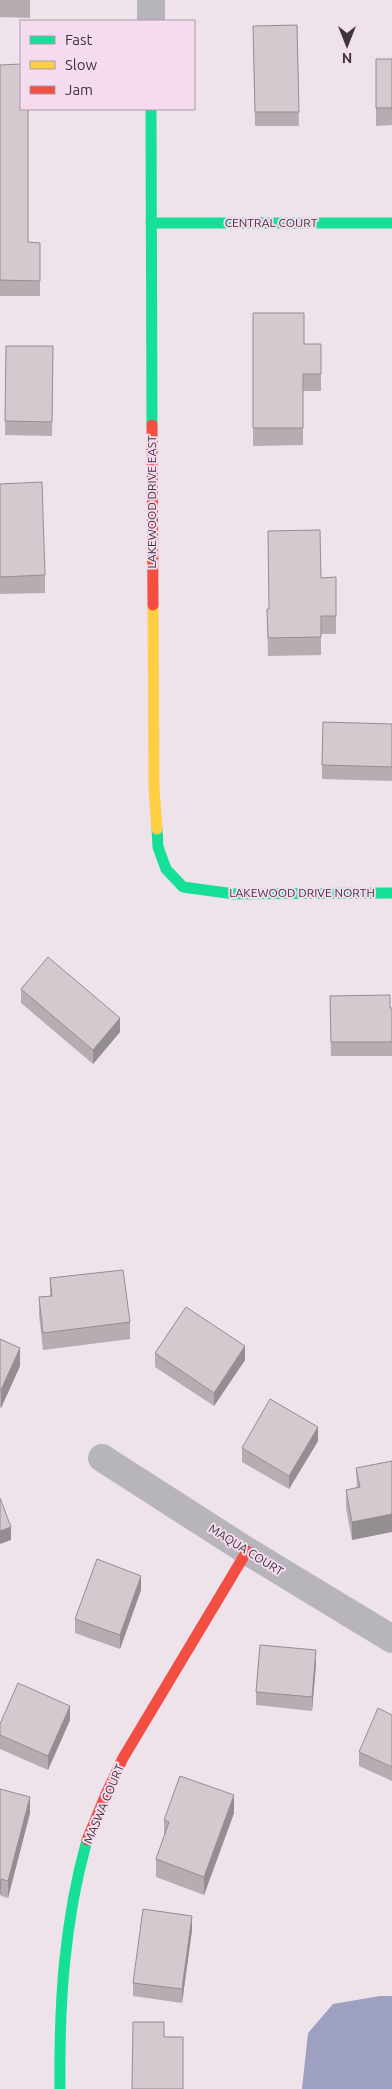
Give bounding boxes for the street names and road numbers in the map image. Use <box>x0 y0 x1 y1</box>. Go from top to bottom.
street label: CENTRAL COURT <box>225 216 318 229</box>
street label: LAKEWOOD DRIVE EAST <box>145 435 158 569</box>
street label: LAKEWOOD DRIVE NORTH <box>229 886 375 899</box>
street label: MAQUA COURT <box>207 1522 286 1578</box>
street label: MASWA COURT <box>81 1762 126 1846</box>

